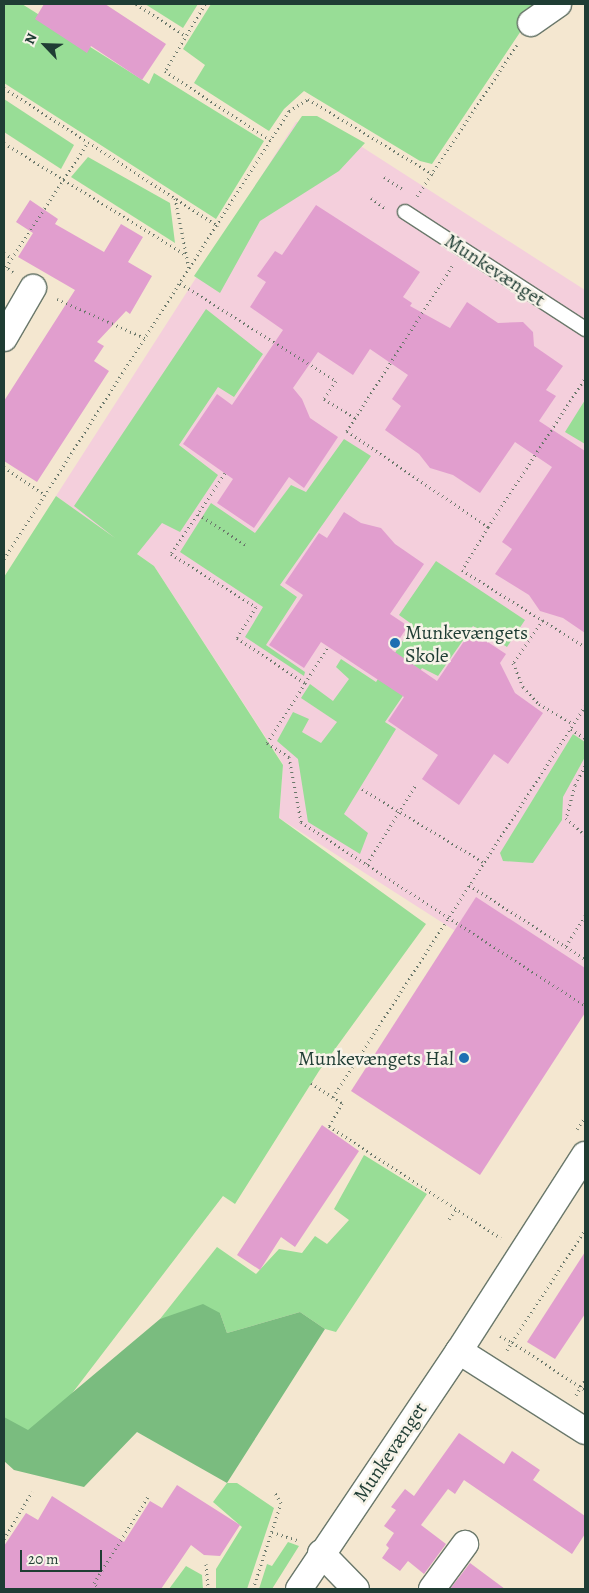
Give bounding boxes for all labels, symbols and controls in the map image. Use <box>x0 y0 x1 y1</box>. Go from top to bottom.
north arrow <box>20 20 70 70</box>
text: N <box>20 30 42 47</box>
street label: Munkevænget <box>440 229 550 311</box>
place label: Munkevængets Skole <box>405 620 528 667</box>
marker: Munkevængets Skole <box>389 637 401 649</box>
place label: Munkevængets Hal <box>298 1046 454 1070</box>
marker: Munkevængets Hal <box>458 1052 470 1064</box>
street label: Munkevænget <box>348 1398 432 1506</box>
scale bar <box>22 1540 105 1572</box>
text: 20 m <box>28 1549 59 1569</box>

